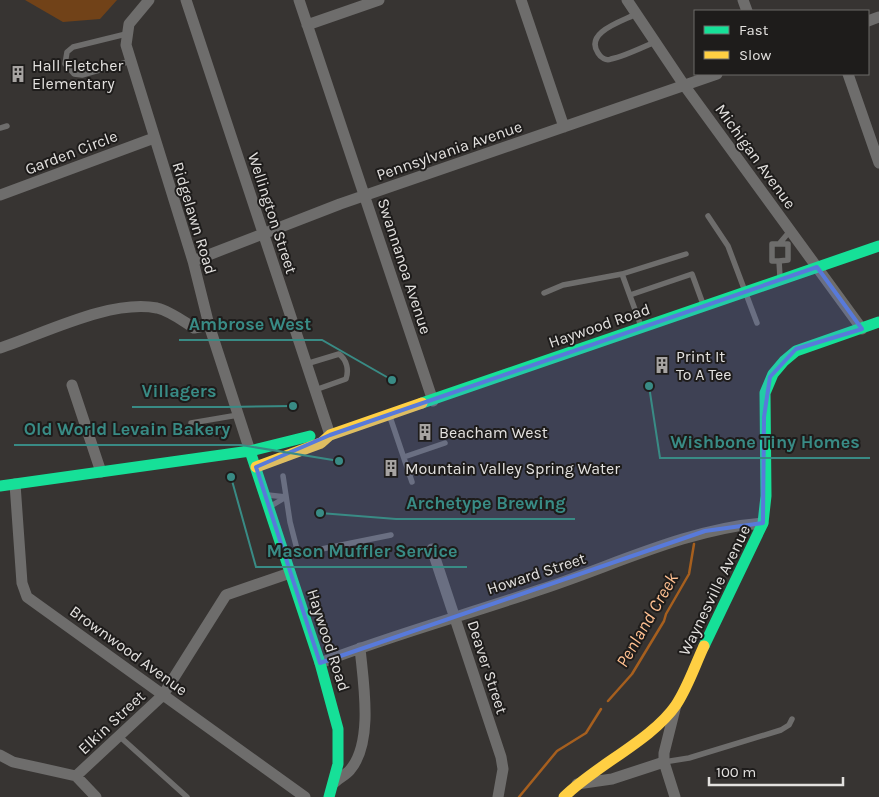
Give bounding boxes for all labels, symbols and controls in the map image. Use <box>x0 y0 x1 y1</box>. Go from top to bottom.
legend <box>694 10 869 75</box>
text: Fast <box>739 21 769 39</box>
text: Slow <box>739 46 771 64</box>
place label: Hall Fletcher Elementary <box>32 56 123 93</box>
building icon: Hall Fletcher Elementary <box>8 64 28 84</box>
street label: Michigan Avenue <box>711 100 800 212</box>
street label: Pennsylvania Avenue <box>374 117 525 184</box>
street label: Garden Circle <box>22 126 120 179</box>
street label: Wellington Street <box>244 150 301 276</box>
street label: Ridgelawn Road <box>168 160 221 277</box>
street label: Swannanoa Avenue <box>374 196 435 337</box>
street label: Haywood Road <box>546 299 652 352</box>
callout: Ambrose West <box>179 307 322 340</box>
text: Ambrose West <box>189 313 311 335</box>
place label: Print It To A Tee <box>676 347 732 384</box>
building icon: Print It To A Tee <box>652 355 672 375</box>
callout: Villagers <box>132 374 226 407</box>
text: Villagers <box>142 380 216 402</box>
callout: Old World Levain Bakery <box>14 412 241 445</box>
text: Old World Levain Bakery <box>24 418 230 440</box>
building icon: Beacham West <box>415 422 435 442</box>
place label: Beacham West <box>439 423 548 442</box>
callout: Wishbone Tiny Homes <box>660 425 870 458</box>
text: Wishbone Tiny Homes <box>670 431 860 453</box>
building icon: Mountain Valley Spring Water <box>381 458 401 478</box>
place label: Mountain Valley Spring Water <box>405 459 620 478</box>
callout: Archetype Brewing <box>396 486 575 519</box>
text: Archetype Brewing <box>406 492 566 514</box>
street label: Waynesville Avenue <box>675 522 754 659</box>
callout: Mason Muffler Service <box>256 534 467 567</box>
text: Mason Muffler Service <box>266 540 458 562</box>
street label: Howard Street <box>484 549 588 598</box>
water label: Penland Creek <box>611 568 683 671</box>
street label: Haywood Road <box>303 587 354 694</box>
street label: Brownwood Avenue <box>66 601 191 699</box>
street label: Deaver Street <box>463 618 512 716</box>
street label: Elkin Street <box>74 687 149 758</box>
scale bar <box>709 754 843 786</box>
text: 100 m <box>716 763 756 781</box>

